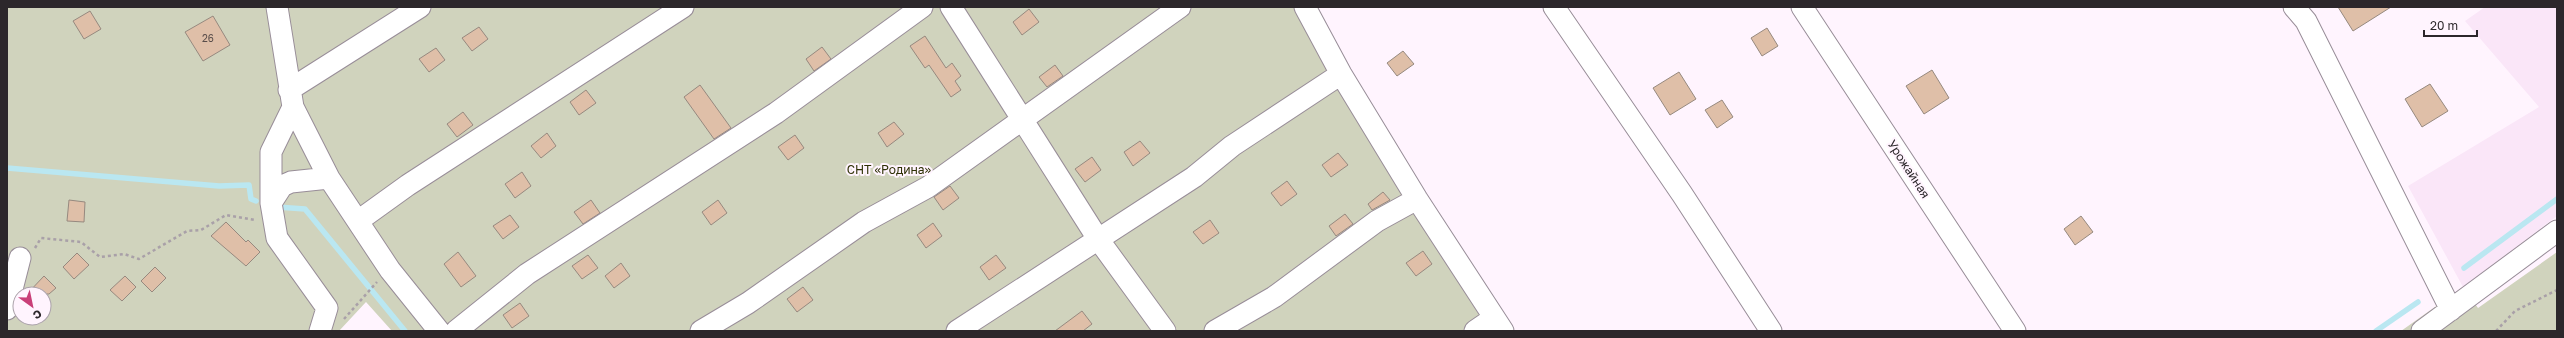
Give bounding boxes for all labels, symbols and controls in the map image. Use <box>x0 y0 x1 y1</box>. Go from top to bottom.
scale bar <box>2424 12 2477 38</box>
text: 20 m <box>2430 18 2458 33</box>
house number: 26 <box>202 32 214 44</box>
street label: Урожайная <box>1885 137 1933 201</box>
park label: СНТ «Родина» <box>847 162 932 177</box>
north arrow <box>12 286 52 326</box>
text: С <box>31 307 45 322</box>

